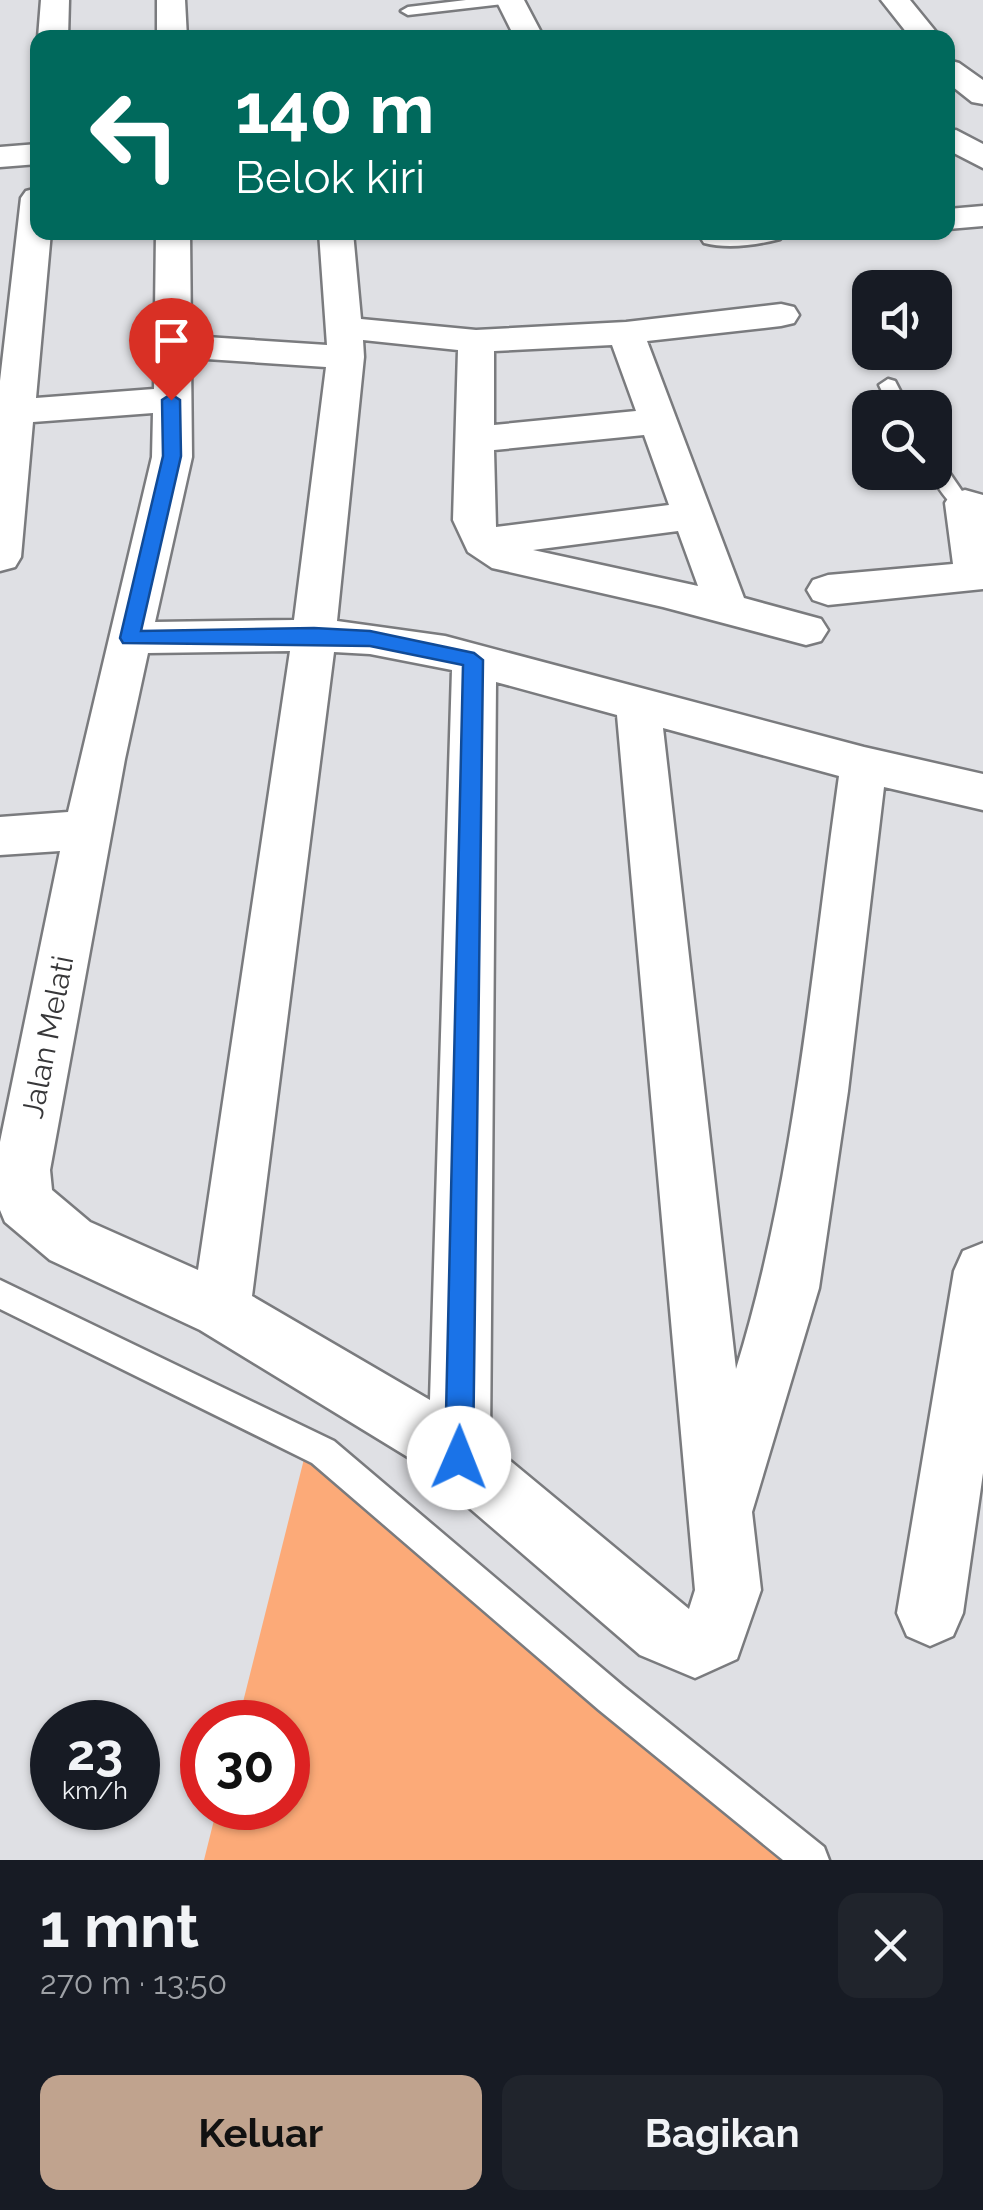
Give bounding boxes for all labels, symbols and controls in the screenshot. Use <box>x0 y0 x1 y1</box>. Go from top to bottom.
text: 140 m <box>235 67 435 149</box>
icon: left <box>70 70 200 200</box>
text: Belok kiri <box>235 151 425 204</box>
map controls <box>852 270 952 490</box>
button: sound <box>852 270 952 370</box>
pin <box>129 298 214 401</box>
icon: arrive <box>144 313 199 368</box>
button: search <box>852 390 952 490</box>
street label: Jalan Melati <box>15 953 80 1121</box>
position arrow <box>407 1406 511 1510</box>
speed limit sign: 30 <box>180 1700 310 1830</box>
text: 23 <box>67 1723 123 1782</box>
text: km/h <box>62 1775 128 1805</box>
text: 1 mnt <box>40 1891 199 1961</box>
button: close <box>838 1893 943 1998</box>
text: 270 m · 13:50 <box>40 1964 227 2001</box>
button: Keluar <box>40 2075 482 2190</box>
button: Bagikan <box>502 2075 943 2190</box>

